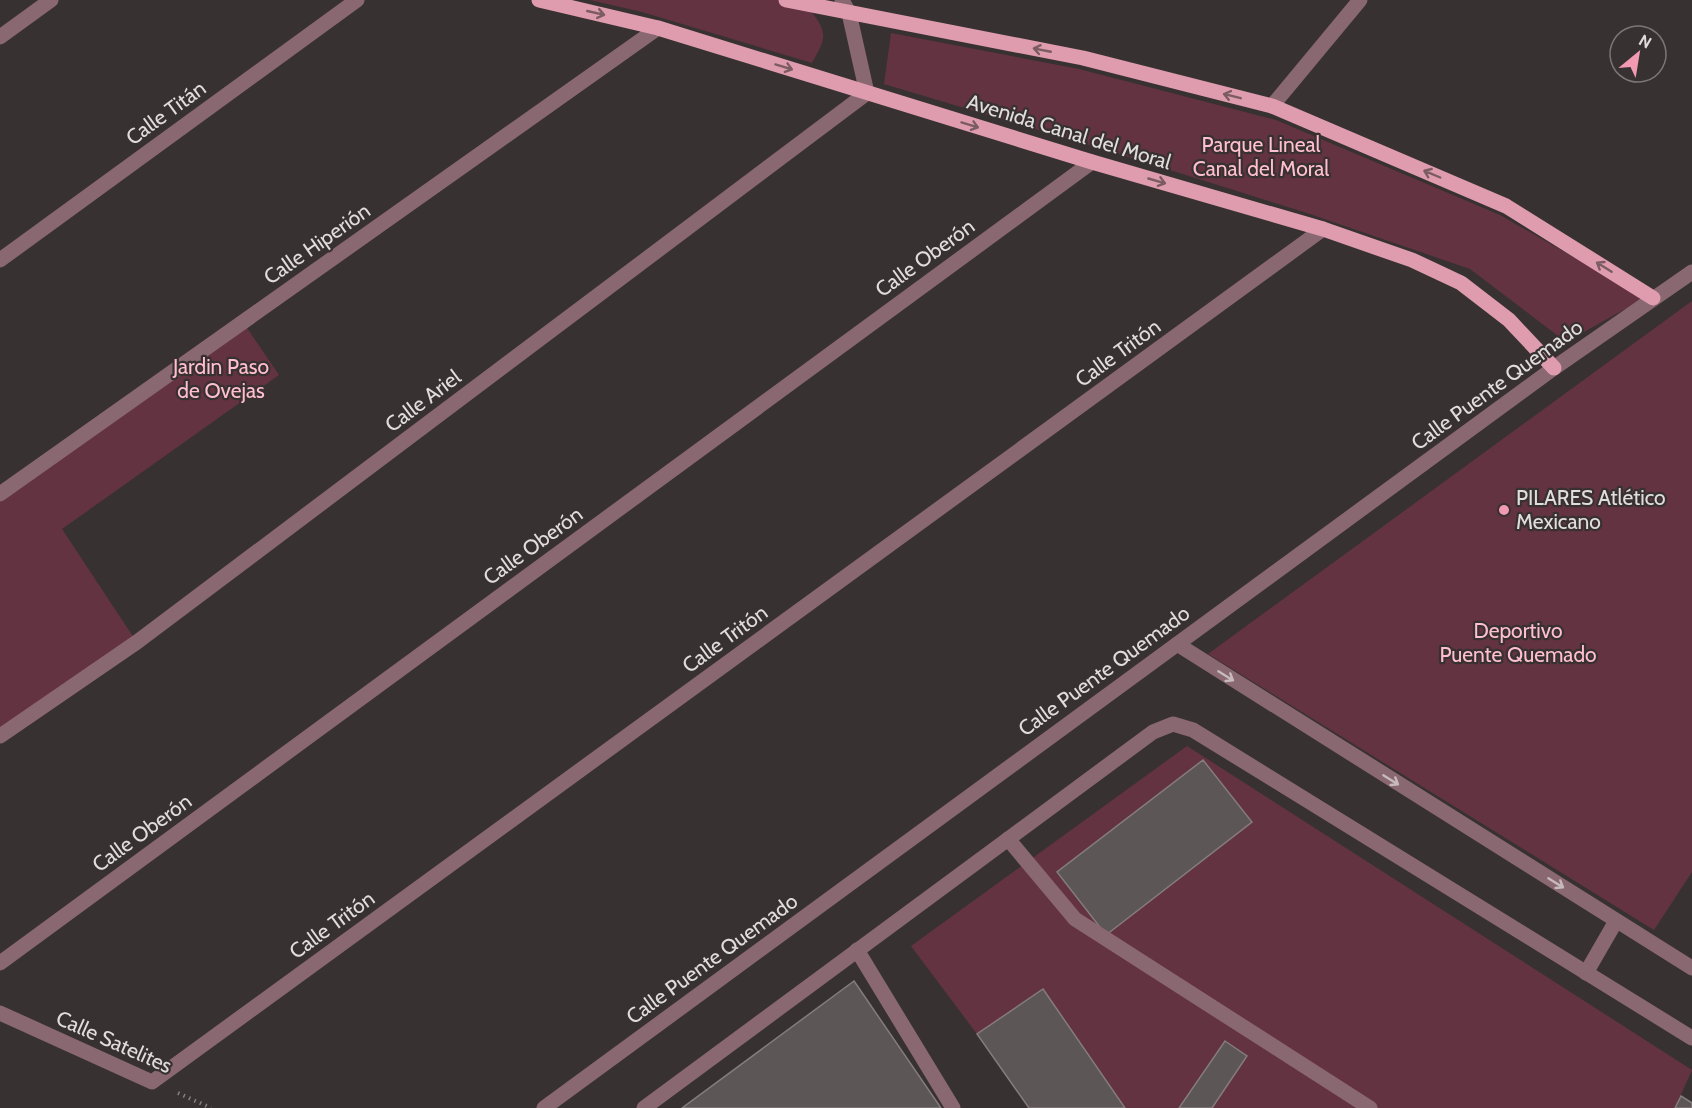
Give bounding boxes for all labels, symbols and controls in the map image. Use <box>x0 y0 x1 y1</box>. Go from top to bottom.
one-way arrow <box>586 8 605 20</box>
north arrow <box>1608 24 1668 84</box>
text: N <box>1636 30 1655 52</box>
one-way arrow <box>1033 44 1053 55</box>
one-way arrow <box>774 62 793 73</box>
street label: Calle Titán <box>121 75 211 150</box>
street label: Avenida Canal del Moral <box>964 89 1174 175</box>
one-way arrow <box>1223 89 1242 101</box>
one-way arrow <box>960 120 979 131</box>
park label: Parque Lineal Canal del Moral <box>1193 132 1329 181</box>
one-way arrow <box>1424 168 1442 179</box>
one-way arrow <box>1147 176 1166 187</box>
street label: Calle Hiperión <box>259 198 375 289</box>
street label: Calle Oberón <box>870 213 979 302</box>
one-way arrow <box>1596 260 1613 272</box>
street label: Calle Tritón <box>1070 313 1165 392</box>
street label: Calle Puente Quemado <box>1406 314 1587 455</box>
park label: Jardin Paso de Ovejas <box>172 354 269 404</box>
street label: Calle Ariel <box>380 364 465 437</box>
place label: PILARES Atlético Mexicano <box>1516 485 1666 534</box>
street label: Calle Oberón <box>478 501 587 590</box>
marker: PILARES Atlético Mexicano <box>1497 503 1511 517</box>
street label: Calle Tritón <box>677 599 772 678</box>
street label: Calle Puente Quemado <box>1013 600 1194 741</box>
park label: Deportivo Puente Quemado <box>1439 618 1597 667</box>
one-way arrow <box>1217 670 1234 682</box>
one-way arrow <box>1382 774 1399 786</box>
street label: Calle Oberón <box>87 788 196 877</box>
one-way arrow <box>1547 878 1564 890</box>
street label: Calle Tritón <box>284 885 379 964</box>
street label: Calle Puente Quemado <box>621 888 802 1029</box>
street label: Calle Satelites <box>52 1005 176 1078</box>

